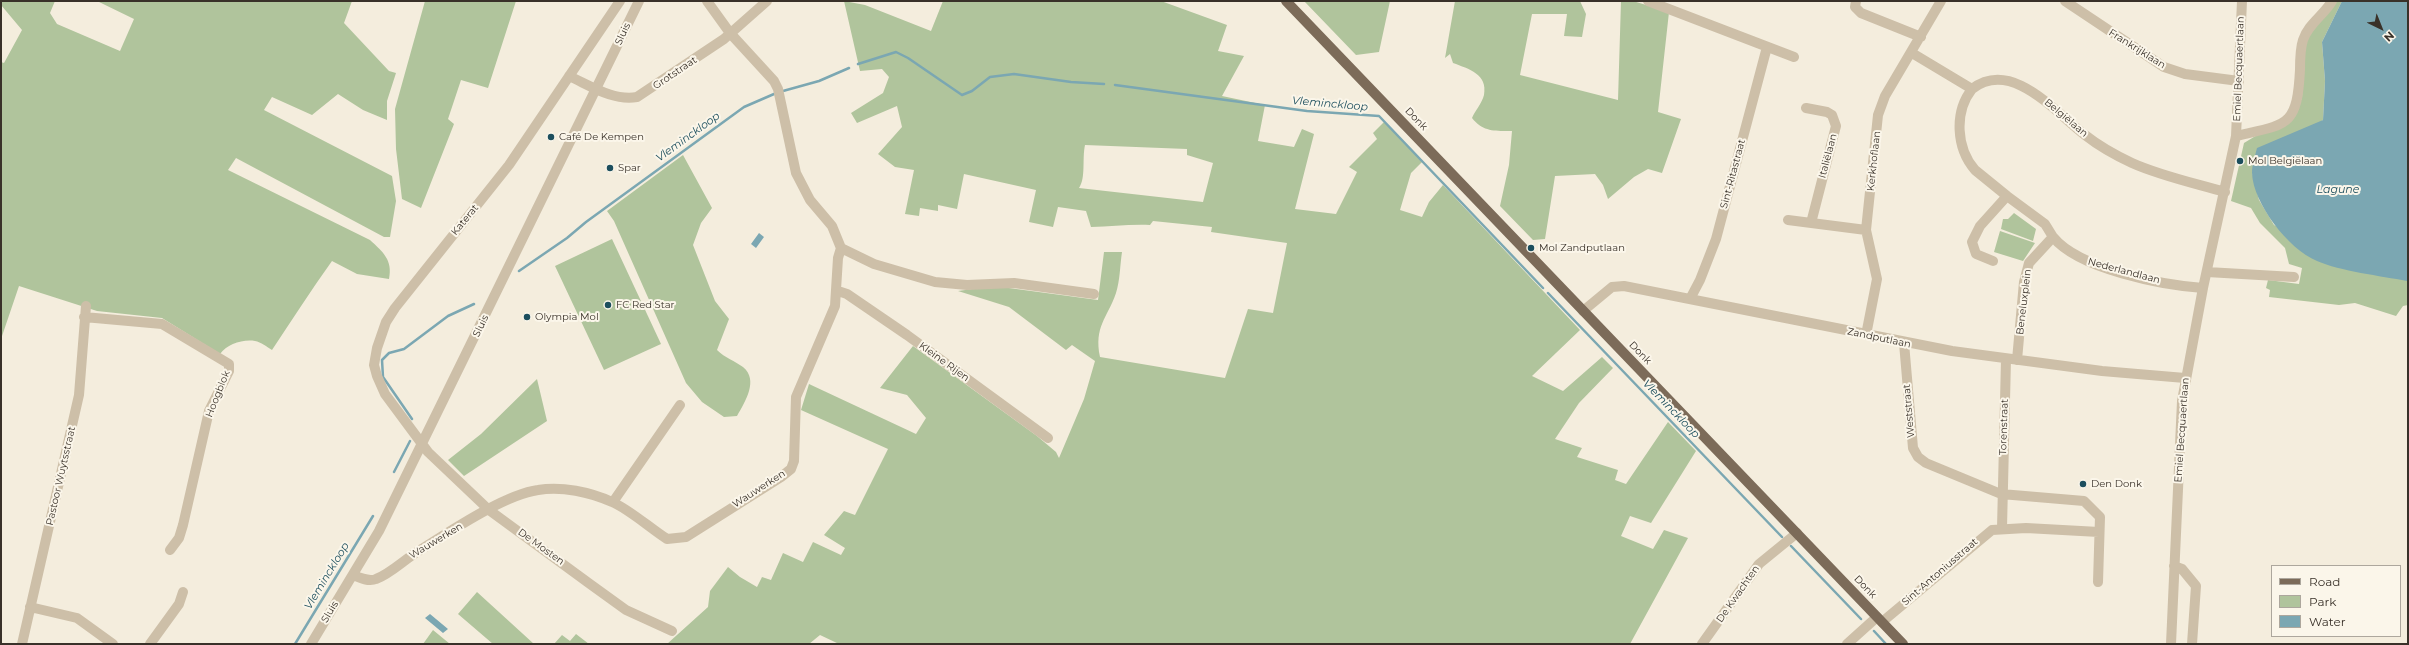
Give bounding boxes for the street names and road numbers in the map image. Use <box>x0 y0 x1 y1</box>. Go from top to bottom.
street label: Emiel Becquaertlaan <box>2231 16 2247 122</box>
street label: Sluis <box>613 21 633 47</box>
street label: Frankrijklaan <box>2106 27 2168 71</box>
street label: Grotstraat <box>651 54 699 92</box>
street label: Belgiëlaan <box>2042 96 2090 140</box>
street label: Donk <box>1402 105 1430 133</box>
street label: Kerkhoflaan <box>1865 130 1883 192</box>
street label: Italiëlaan <box>1816 132 1840 180</box>
street label: Sint-Ritastraat <box>1718 138 1748 210</box>
street label: Katerat <box>449 202 481 238</box>
street label: Nederlandlaan <box>2087 256 2161 286</box>
street label: Beneluxplein <box>2014 268 2034 336</box>
street label: Sluis <box>471 313 491 339</box>
street label: Zandputlaan <box>1846 325 1912 351</box>
street label: Donk <box>1626 339 1654 367</box>
street label: Kleine Rijen <box>916 340 972 384</box>
street label: Hoogblok <box>203 369 233 419</box>
street label: Emiel Becquaertlaan <box>2172 377 2192 483</box>
street label: Weststraat <box>1901 384 1917 438</box>
street label: Torenstraat <box>1997 399 2011 455</box>
street label: Pastoor Wuytsstraat <box>44 425 78 527</box>
street label: Wauwerken <box>730 468 788 510</box>
street label: Wauwerken <box>407 520 465 562</box>
street label: De Mosten <box>516 526 566 568</box>
street label: Sint-Antoniusstraat <box>1900 536 1980 608</box>
street label: De Kwachten <box>1714 563 1762 625</box>
street label: Donk <box>1851 573 1879 601</box>
street label: Sluis <box>319 599 341 625</box>

